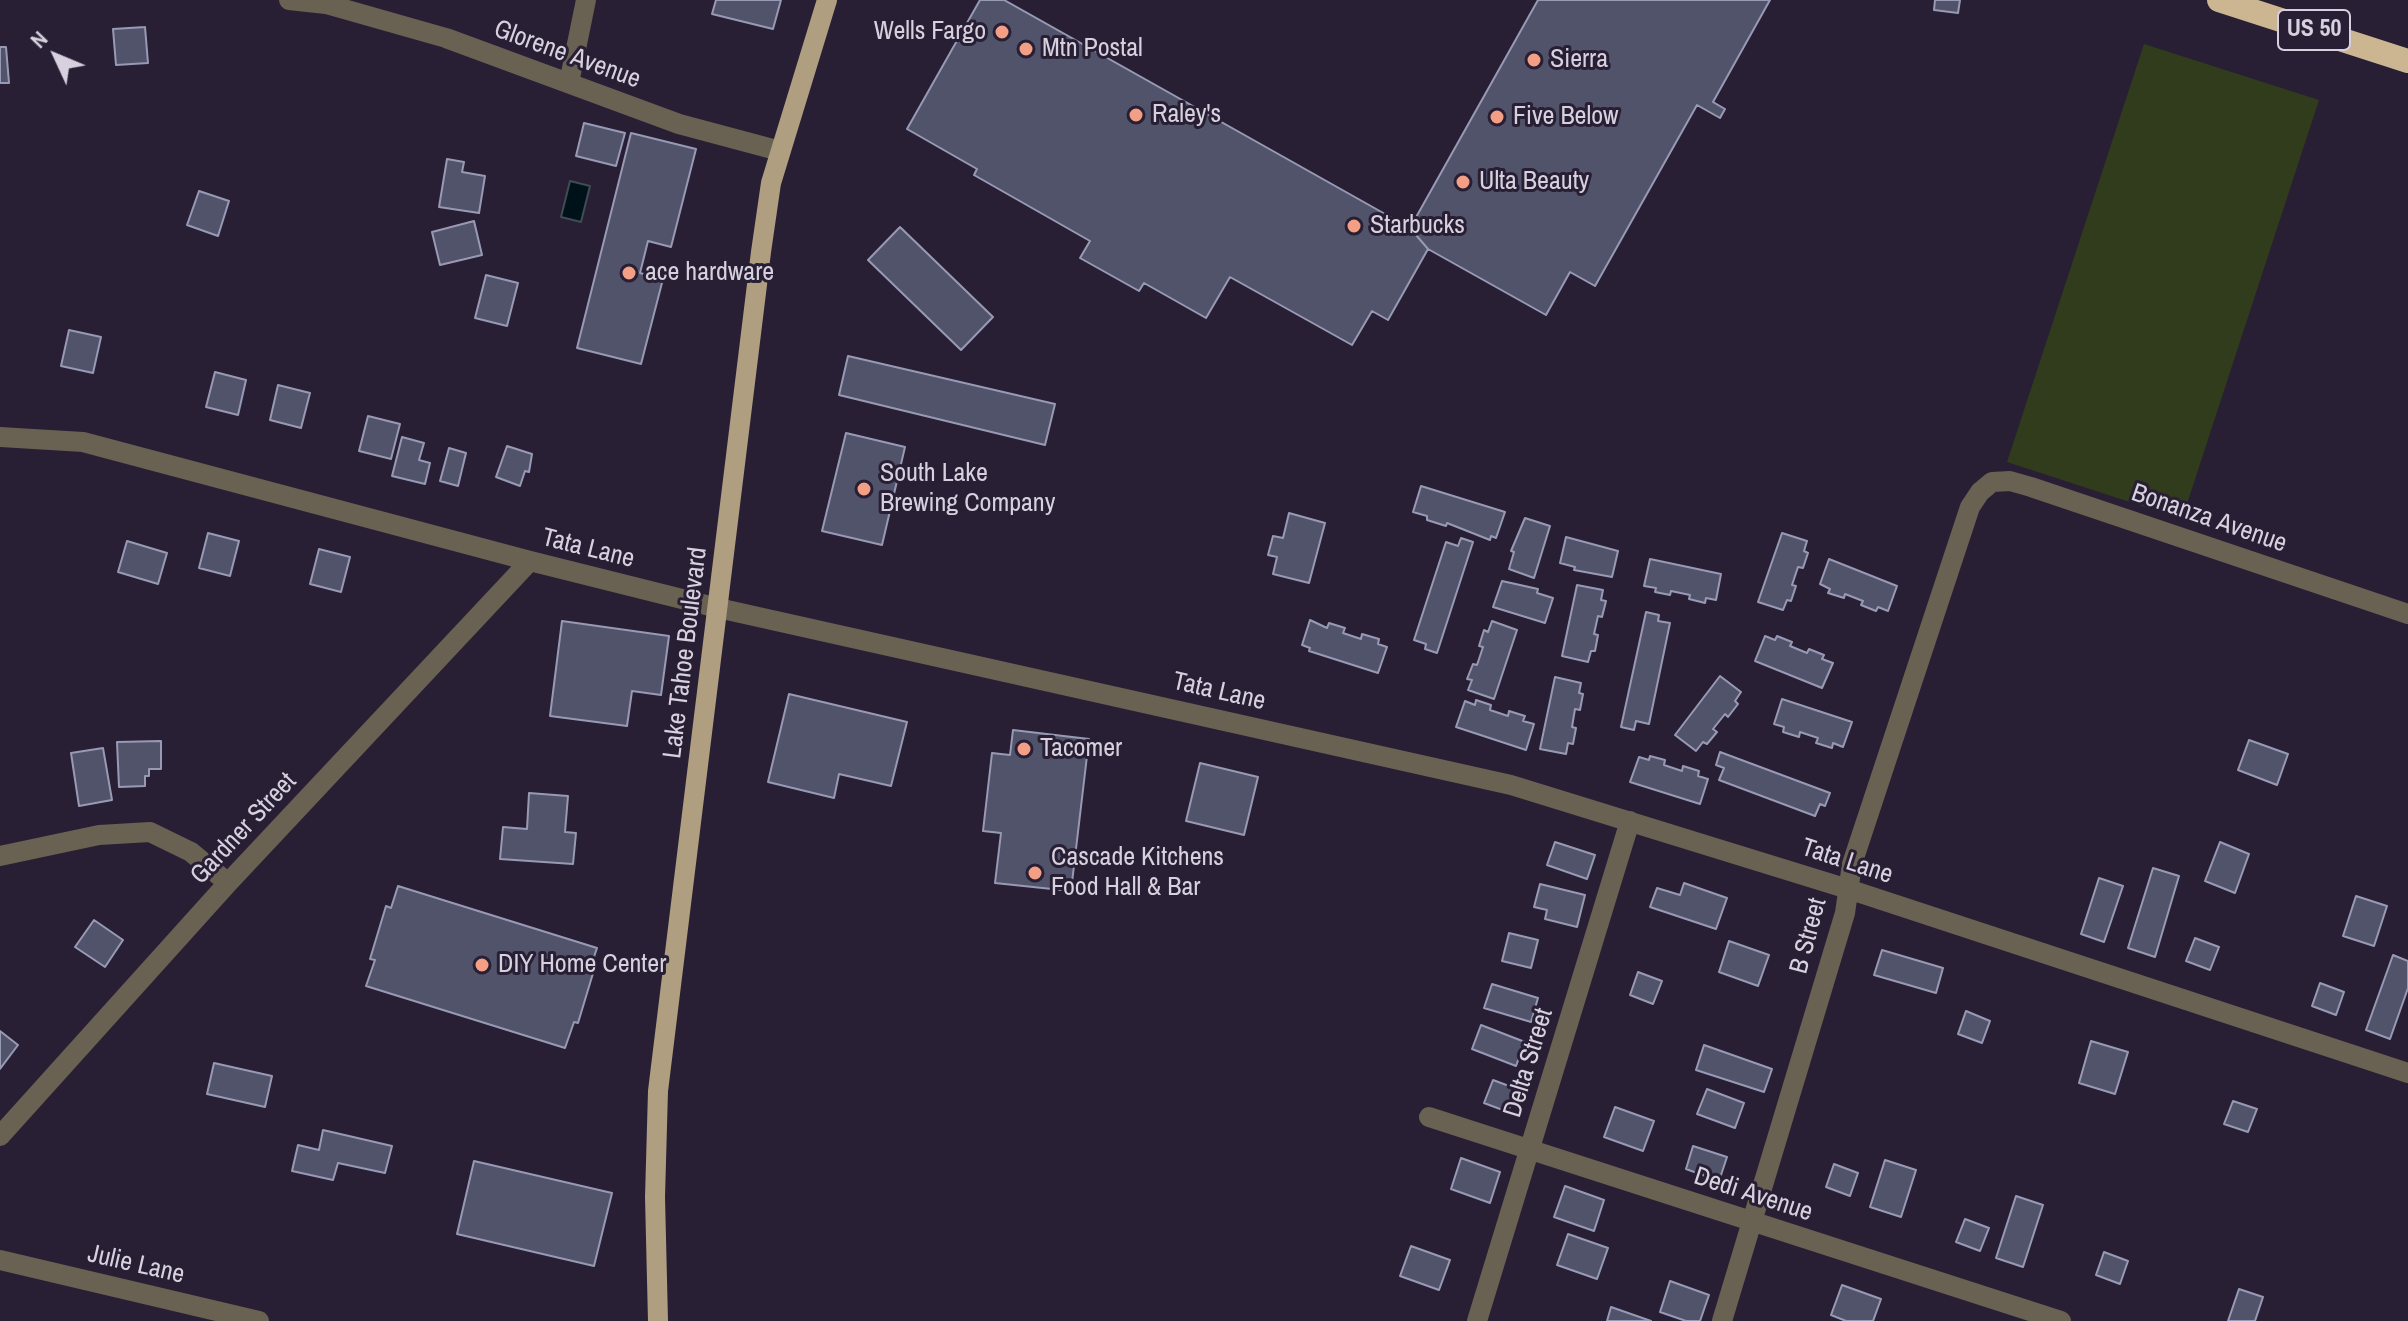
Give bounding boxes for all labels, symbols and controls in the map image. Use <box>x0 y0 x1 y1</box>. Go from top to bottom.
road number: US 50 <box>2278 10 2350 50</box>
street label: Glorene Avenue <box>489 14 645 96</box>
north arrow <box>16 16 96 96</box>
place label: Wells Fargo <box>874 16 986 48</box>
marker: Wells Fargo <box>993 23 1011 41</box>
text: N <box>23 24 54 54</box>
place label: Mtn Postal <box>1042 33 1143 65</box>
marker: Mtn Postal <box>1017 40 1035 58</box>
place label: Sierra <box>1550 44 1608 76</box>
marker: Sierra <box>1525 51 1543 69</box>
place label: Raley's <box>1152 99 1221 131</box>
place label: Five Below <box>1513 101 1618 133</box>
marker: Raley's <box>1127 106 1145 124</box>
marker: Five Below <box>1488 108 1506 126</box>
place label: Ulta Beauty <box>1479 166 1589 198</box>
marker: Ulta Beauty <box>1454 173 1472 191</box>
place label: Starbucks <box>1370 210 1465 242</box>
marker: Starbucks <box>1345 217 1363 235</box>
place label: ace hardware <box>645 257 774 289</box>
marker: ace hardware <box>620 264 638 282</box>
place label: South Lake Brewing Company <box>880 458 1055 520</box>
street label: Bonanza Avenue <box>2127 478 2291 560</box>
marker: South Lake Brewing Company <box>855 480 873 498</box>
street label: Tata Lane <box>539 522 637 576</box>
street label: Lake Tahoe Boulevard <box>658 546 714 760</box>
street label: Tata Lane <box>1170 666 1268 718</box>
place label: Tacomer <box>1040 733 1122 765</box>
marker: Tacomer <box>1015 740 1033 758</box>
street label: Gardner Street <box>185 767 303 891</box>
street label: Tata Lane <box>1797 833 1897 891</box>
place label: Cascade Kitchens Food Hall & Bar <box>1051 842 1224 904</box>
marker: Cascade Kitchens Food Hall & Bar <box>1026 864 1044 882</box>
street label: B Street <box>1784 895 1834 977</box>
place label: DIY Home Center <box>498 949 666 981</box>
marker: DIY Home Center <box>473 956 491 974</box>
street label: Delta Street <box>1498 1005 1560 1121</box>
street label: Dedi Avenue <box>1690 1161 1816 1229</box>
street label: Julie Lane <box>85 1239 187 1291</box>

